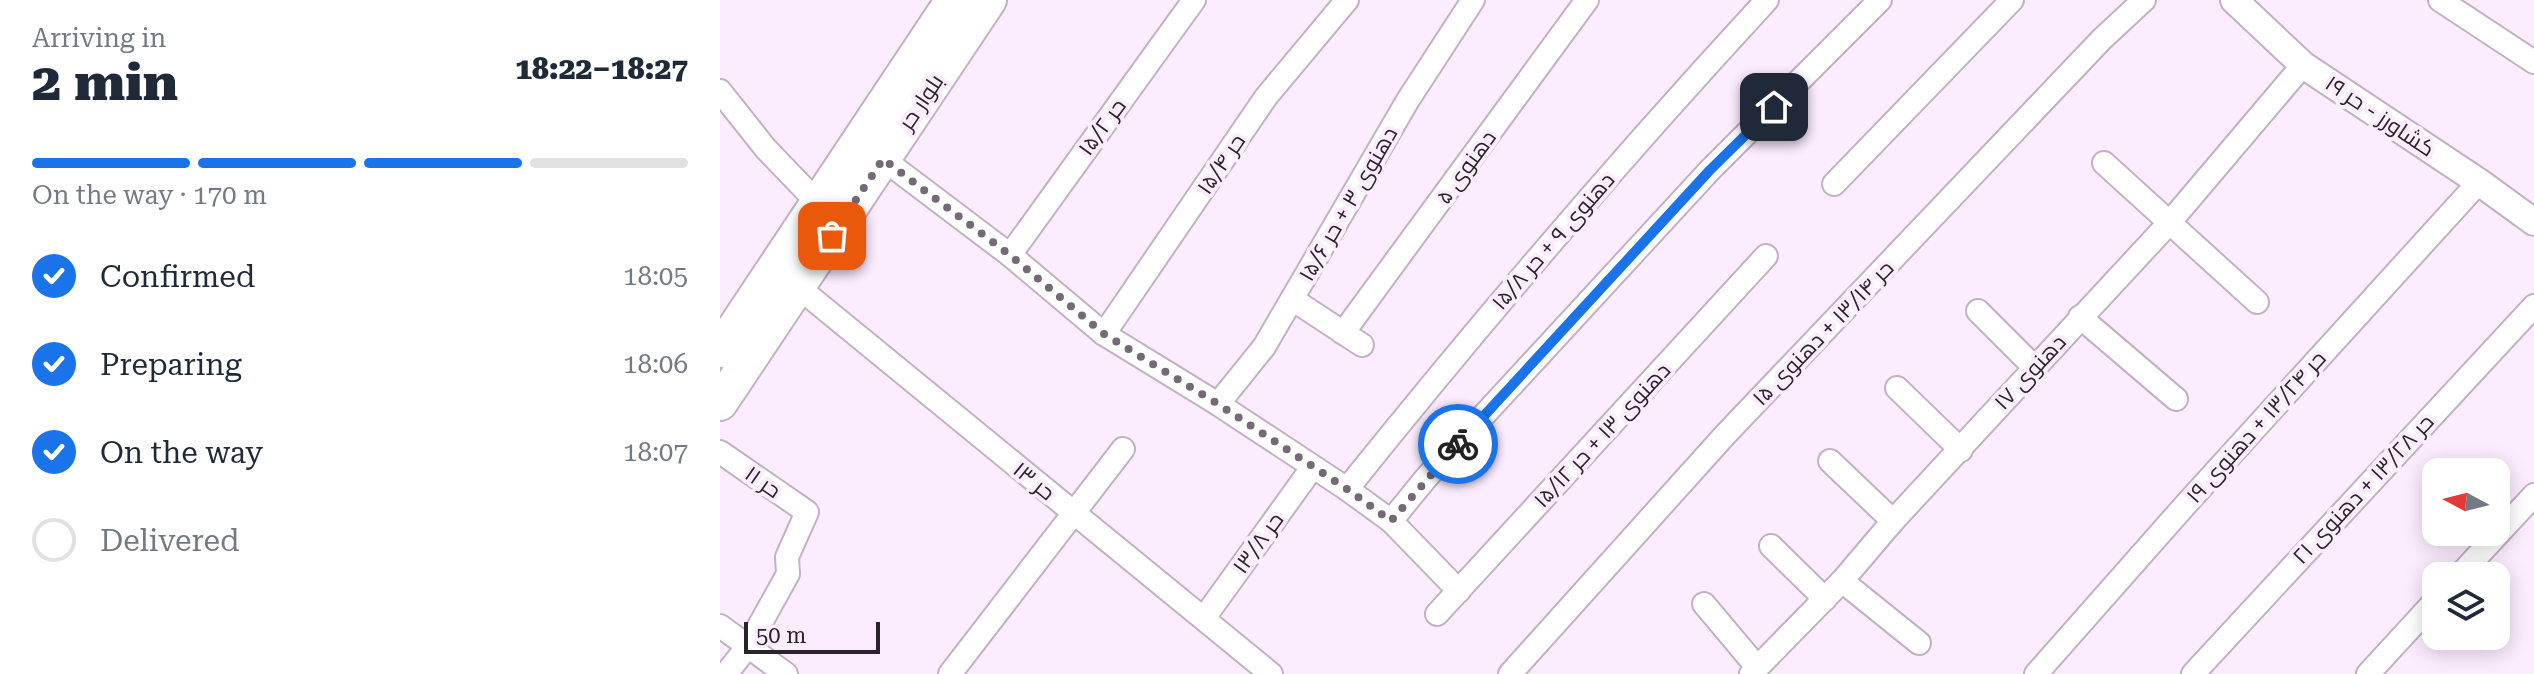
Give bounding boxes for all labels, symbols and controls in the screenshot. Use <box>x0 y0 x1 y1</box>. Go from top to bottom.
text: Arriving in <box>32 23 166 53</box>
text: 18:22–18:27 <box>515 51 688 86</box>
text: 2 min <box>32 52 178 113</box>
street label: بلوار حر <box>892 70 949 136</box>
street label: کشاورز - حر ۱۹ <box>2321 70 2439 162</box>
pin <box>1740 73 1808 141</box>
icon: home <box>1752 85 1796 129</box>
street label: حر ۱۵/۲ <box>1073 94 1131 160</box>
street label: دهنوی ۳ + حر ۱۵/۶ <box>1294 122 1402 286</box>
street label: دهنوی ۵ <box>1431 125 1501 209</box>
street label: حر ۱۵/۴ <box>1192 129 1250 199</box>
street label: دهنوی ۹ + حر ۱۵/۸ <box>1487 167 1619 315</box>
text: On the way · 170 m <box>32 180 267 210</box>
pin <box>798 202 866 270</box>
icon: bag <box>810 214 854 258</box>
icon: check <box>32 254 76 298</box>
street label: حر ۱۳/۱۴ + دهنوی ۱۵ <box>1747 255 1899 411</box>
text: Confirmed <box>100 259 255 294</box>
text: 18:05 <box>623 261 688 291</box>
street label: دهنوی ۱۷ <box>1989 329 2071 415</box>
icon: check <box>32 342 76 386</box>
street label: حر ۱۳/۲۴ + دهنوی ۱۹ <box>2181 346 2331 508</box>
text: Preparing <box>100 347 242 382</box>
text: 18:06 <box>623 349 688 379</box>
street label: دهنوی ۱۳ + حر ۱۵/۱۲ <box>1529 358 1675 512</box>
courier <box>1418 404 1498 484</box>
street label: حر ۱۳/۲۸ + دهنوی ۲۱ <box>2287 409 2439 569</box>
icon: bike <box>1436 422 1480 466</box>
icon: check <box>32 430 76 474</box>
text: On the way <box>100 435 263 470</box>
text: 18:07 <box>623 437 688 467</box>
street label: حر ۱۳ <box>1008 457 1060 505</box>
north arrow <box>2422 458 2510 546</box>
map controls <box>2422 458 2510 650</box>
street label: حر ۱۱ <box>740 461 786 503</box>
street label: حر ۱۳/۸ <box>1228 508 1288 578</box>
text: Delivered <box>100 523 239 558</box>
button: layers <box>2422 562 2510 650</box>
scale bar <box>744 618 880 654</box>
text: 50 m <box>756 623 806 648</box>

